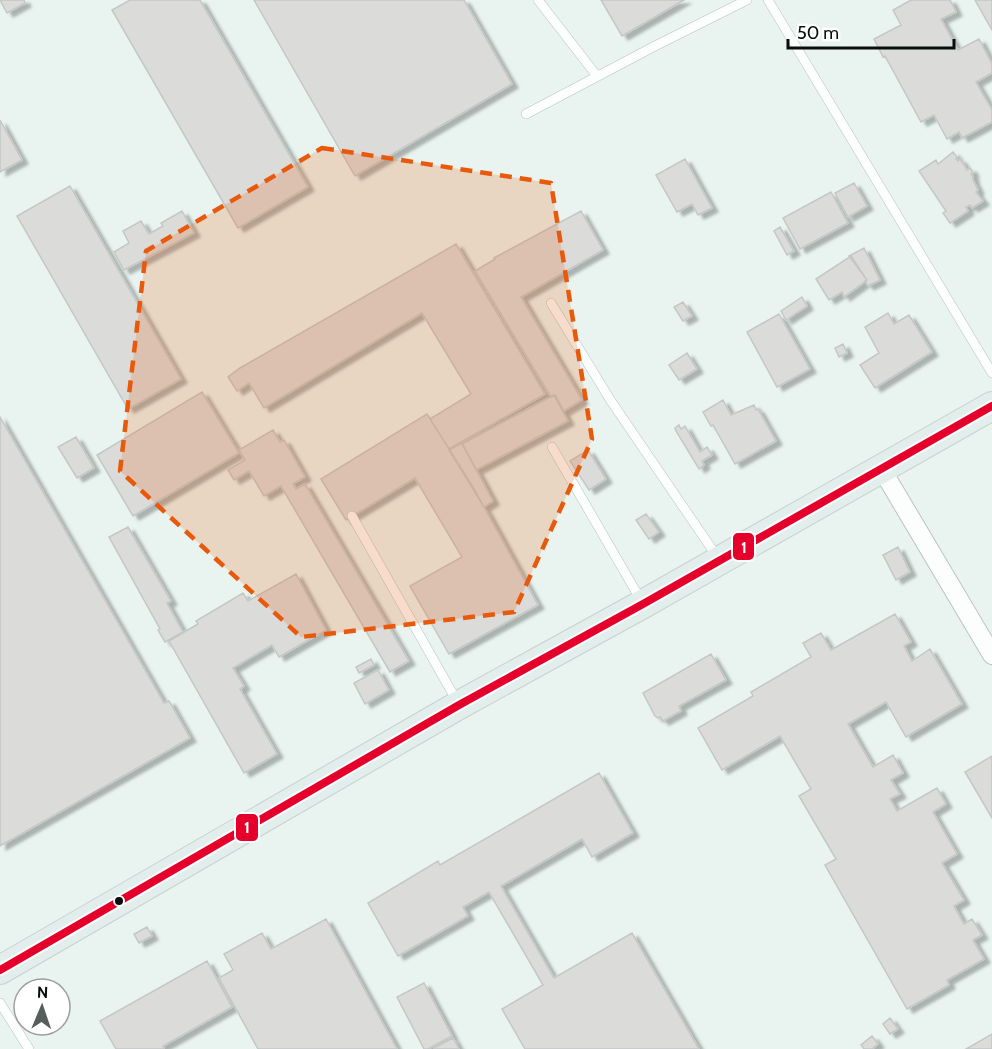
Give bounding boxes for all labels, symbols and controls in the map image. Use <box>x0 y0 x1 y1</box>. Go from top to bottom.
scale bar <box>788 12 954 50</box>
text: 50 m <box>797 22 839 44</box>
line badge: 1 <box>732 532 755 561</box>
text: 1 <box>741 538 747 557</box>
line badge: 1 <box>235 813 259 842</box>
text: 1 <box>244 818 250 837</box>
unlabelled marker <box>113 895 125 907</box>
north arrow <box>12 977 72 1037</box>
text: N <box>37 983 48 1002</box>

